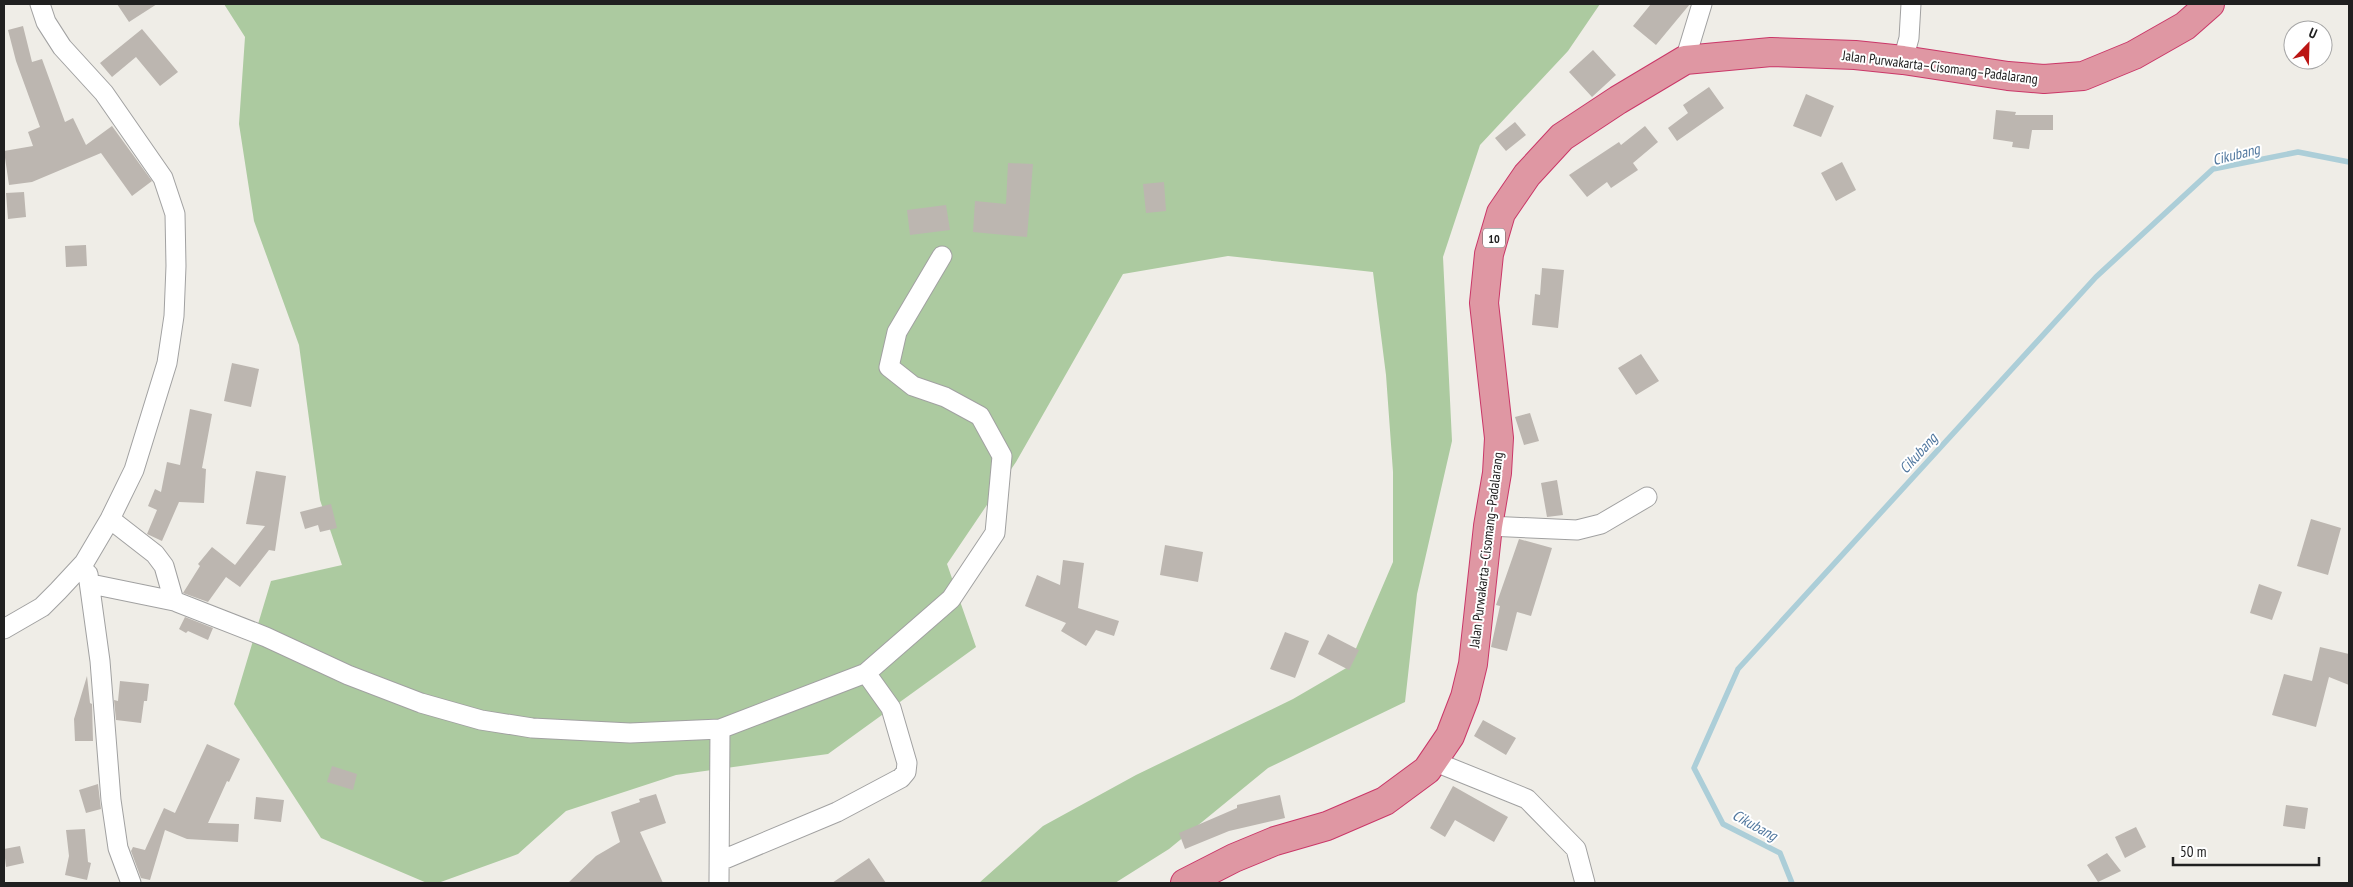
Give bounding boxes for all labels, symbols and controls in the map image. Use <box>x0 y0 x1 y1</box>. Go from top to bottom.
north arrow <box>2283 20 2333 70</box>
text: U <box>2306 23 2320 43</box>
street label: Jalan Purwakarta–Cisomang–Padalarang <box>1840 46 2039 88</box>
water label: Cikubang <box>2210 139 2263 169</box>
road number: 10 <box>1483 228 1505 248</box>
water label: Cikubang <box>1895 428 1942 477</box>
street label: Jalan Purwakarta–Cisomang–Padalarang <box>1465 451 1507 650</box>
water label: Cikubang <box>1729 805 1782 846</box>
scale bar <box>2173 834 2319 866</box>
text: 50 m <box>2180 842 2206 861</box>

